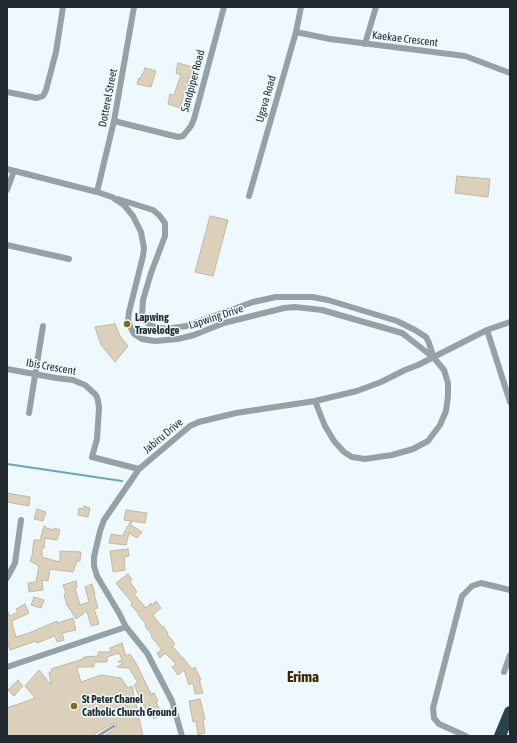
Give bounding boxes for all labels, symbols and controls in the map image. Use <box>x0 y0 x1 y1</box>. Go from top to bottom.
street label: Kaekae Crescent <box>371 28 439 50</box>
street label: Sandpiper Road <box>178 48 208 114</box>
street label: Dotterel Street <box>96 68 120 128</box>
street label: Ugava Road <box>253 74 279 124</box>
street label: Lapwing Drive <box>187 302 245 332</box>
place label: Lapwing Travelodge <box>135 311 179 337</box>
marker: Lapwing Travelodge <box>122 319 132 329</box>
street label: Ibis Crescent <box>25 356 77 378</box>
street label: Jabiru Drive <box>140 416 186 456</box>
district label: Erima <box>287 668 319 686</box>
place label: St Peter Chanel Catholic Church Ground <box>82 693 177 719</box>
marker: St Peter Chanel Catholic Church Ground <box>69 701 79 711</box>

